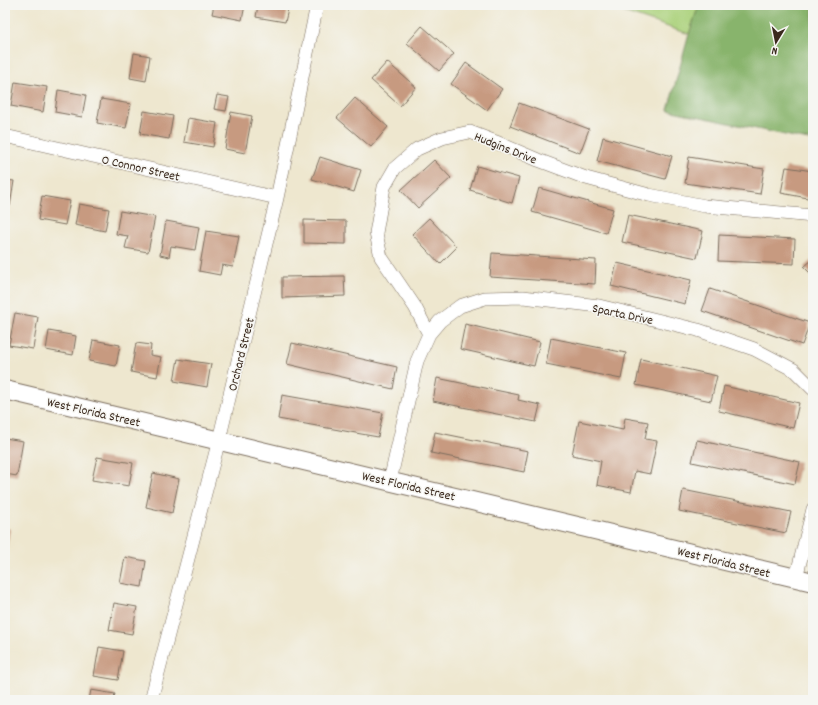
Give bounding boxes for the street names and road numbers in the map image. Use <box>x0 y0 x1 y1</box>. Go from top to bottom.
street label: Hudgins Drive <box>471 128 539 171</box>
street label: O Connor Street <box>99 151 182 188</box>
street label: Sparta Drive <box>590 300 655 331</box>
street label: Orchard Street <box>224 316 261 393</box>
street label: West Florida Street <box>45 393 142 433</box>
street label: West Florida Street <box>360 467 457 507</box>
street label: West Florida Street <box>675 543 772 584</box>

